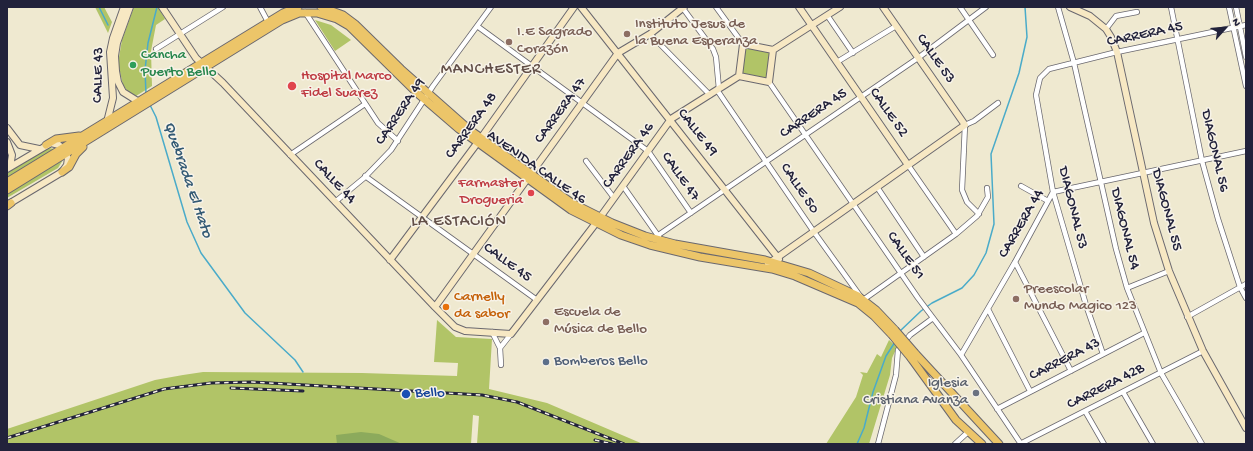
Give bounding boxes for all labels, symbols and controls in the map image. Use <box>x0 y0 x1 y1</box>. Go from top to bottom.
north arrow <box>1205 8 1245 48</box>
place label: Instituto Jesus de la Buena Esperanza <box>635 16 757 51</box>
text: N <box>1229 17 1243 28</box>
street label: CARRERA 45 <box>1105 18 1185 52</box>
place label: I.E Sagrado Corazón <box>517 24 592 59</box>
marker: Instituto Jesus de la Buena Esperanza <box>622 29 632 39</box>
street label: CALLE 53 <box>911 31 959 87</box>
marker: I.E Sagrado Corazón <box>504 37 514 47</box>
street label: CALLE 43 <box>90 47 108 103</box>
place label: Cancha Puerto Bello <box>141 47 217 82</box>
marker: Cancha Puerto Bello <box>128 60 138 70</box>
district label: MANCHESTER <box>441 61 541 81</box>
place label: Hospital Marco Fidel Suarez <box>301 68 392 103</box>
street label: CARRERA 47 <box>531 74 591 148</box>
street label: CARRERA 49 <box>372 75 430 149</box>
marker: Hospital Marco Fidel Suarez <box>286 80 298 92</box>
street label: CARRERA 45 <box>777 85 851 143</box>
street label: CALLE 52 <box>865 85 911 141</box>
street label: CARRERA 48 <box>442 89 502 163</box>
street label: CALLE 49 <box>673 106 721 160</box>
street label: DIAGONAL 56 <box>1196 108 1232 194</box>
water label: Quebrada El Hato <box>158 119 216 241</box>
street label: CARRERA 46 <box>599 120 659 192</box>
street label: AVENIDA CALLE 46 <box>483 127 589 209</box>
street label: CALLE 47 <box>657 149 703 205</box>
street label: CALLE 44 <box>309 156 359 208</box>
street label: CALLE 50 <box>776 160 822 218</box>
street label: DIAGONAL 53 <box>1053 165 1091 251</box>
street label: DIAGONAL 55 <box>1146 167 1186 253</box>
place label: Farmaster Drogueria <box>458 175 523 210</box>
street label: CARRERA 44 <box>995 186 1049 262</box>
street label: DIAGONAL 54 <box>1105 186 1143 272</box>
marker: Farmaster Drogueria <box>526 188 536 198</box>
district label: LA ESTACIÓN <box>411 213 507 233</box>
street label: CALLE 51 <box>882 228 928 284</box>
street label: CALLE 45 <box>479 239 535 287</box>
place label: Preescolar Mundo Magico 123 <box>1024 281 1137 316</box>
place label: Carnelly da sabor <box>454 289 510 324</box>
marker: Preescolar Mundo Magico 123 <box>1011 294 1021 304</box>
marker: Carnelly da sabor <box>441 302 451 312</box>
place label: Escuela de Música de Bello <box>554 304 647 339</box>
marker: Escuela de Música de Bello <box>541 317 551 327</box>
street label: CARRERA 43 <box>1027 334 1103 386</box>
place label: Bomberos Bello <box>554 353 648 371</box>
marker: Bomberos Bello <box>541 357 551 367</box>
street label: CARRERA 42B <box>1064 360 1148 414</box>
place label: Iglesia Cristiana Avanza <box>863 375 968 410</box>
place label: Bello <box>415 385 445 403</box>
marker: Bello <box>400 388 412 400</box>
marker: Iglesia Cristiana Avanza <box>971 388 981 398</box>

